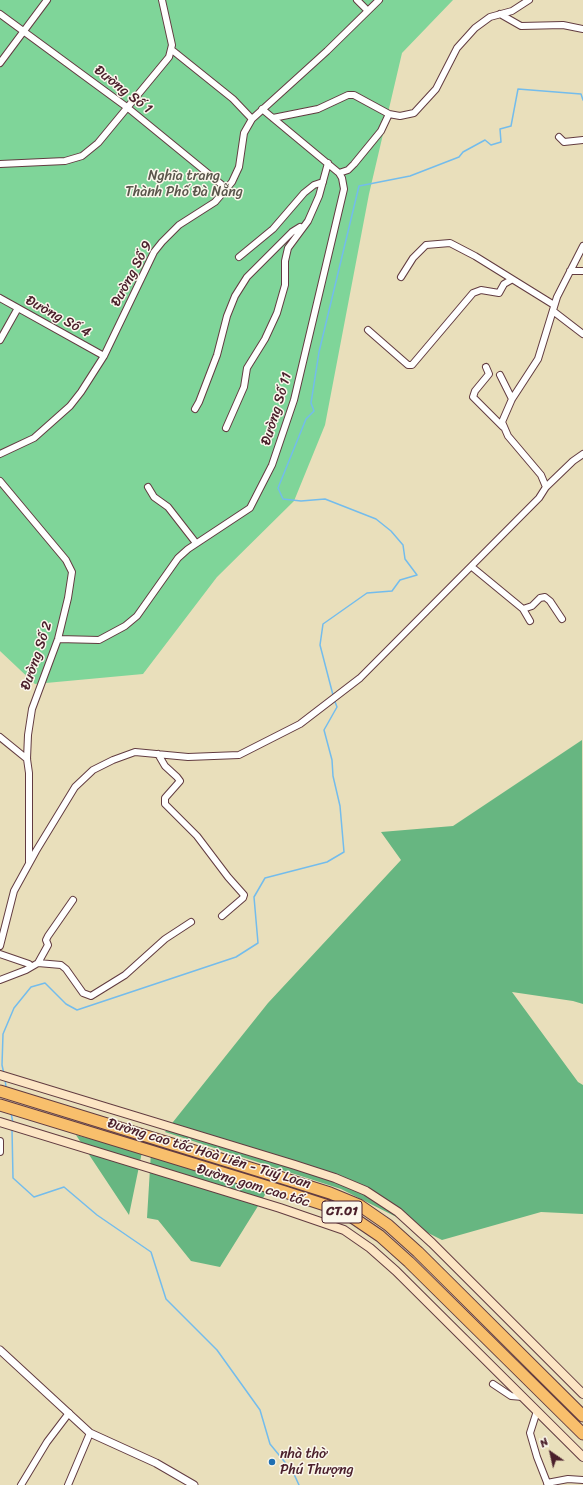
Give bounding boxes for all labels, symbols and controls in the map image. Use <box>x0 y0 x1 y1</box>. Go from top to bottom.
street label: Đường Số 1 <box>91 62 155 118</box>
park label: Nghĩa trang Thành Phố Đà Nẵng <box>125 168 243 200</box>
street label: Đường Số 9 <box>108 238 156 310</box>
street label: Đường Số 4 <box>22 292 94 342</box>
street label: Đường Số 11 <box>258 371 296 447</box>
street label: Đường Số 2 <box>17 620 57 692</box>
street label: Đường cao tốc Hoà Liên - Tuý Loan <box>105 1115 313 1193</box>
street label: Đường gom cao tốc <box>195 1161 311 1211</box>
road number: CT.01 <box>322 1201 362 1223</box>
north arrow <box>531 1433 571 1473</box>
text: N <box>536 1433 552 1453</box>
place label: nhà thờ Phú Thượng <box>280 1446 354 1478</box>
marker: nhà thờ Phú Thượng <box>267 1457 277 1467</box>

